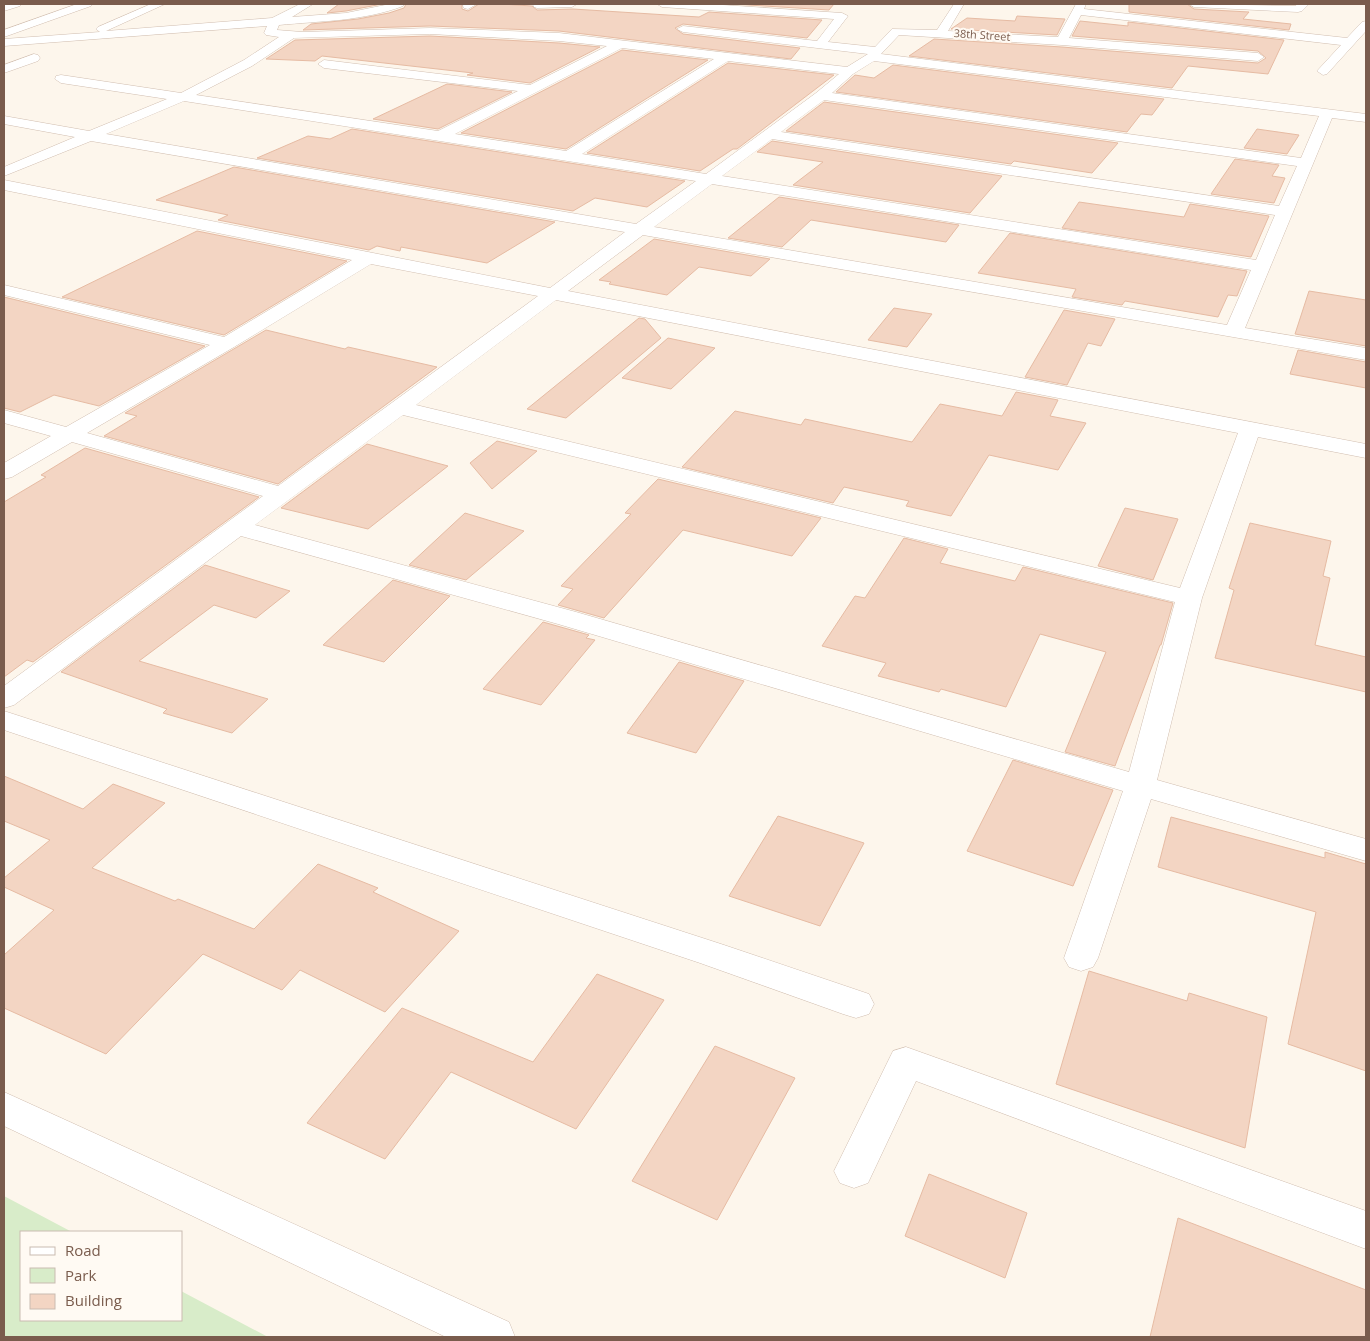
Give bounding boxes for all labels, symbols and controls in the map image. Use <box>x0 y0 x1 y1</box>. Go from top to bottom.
street label: 38th Street <box>953 25 1011 44</box>
legend <box>20 1231 182 1321</box>
text: Road <box>65 1240 101 1260</box>
text: Park <box>65 1265 96 1285</box>
text: Building <box>65 1290 122 1310</box>

